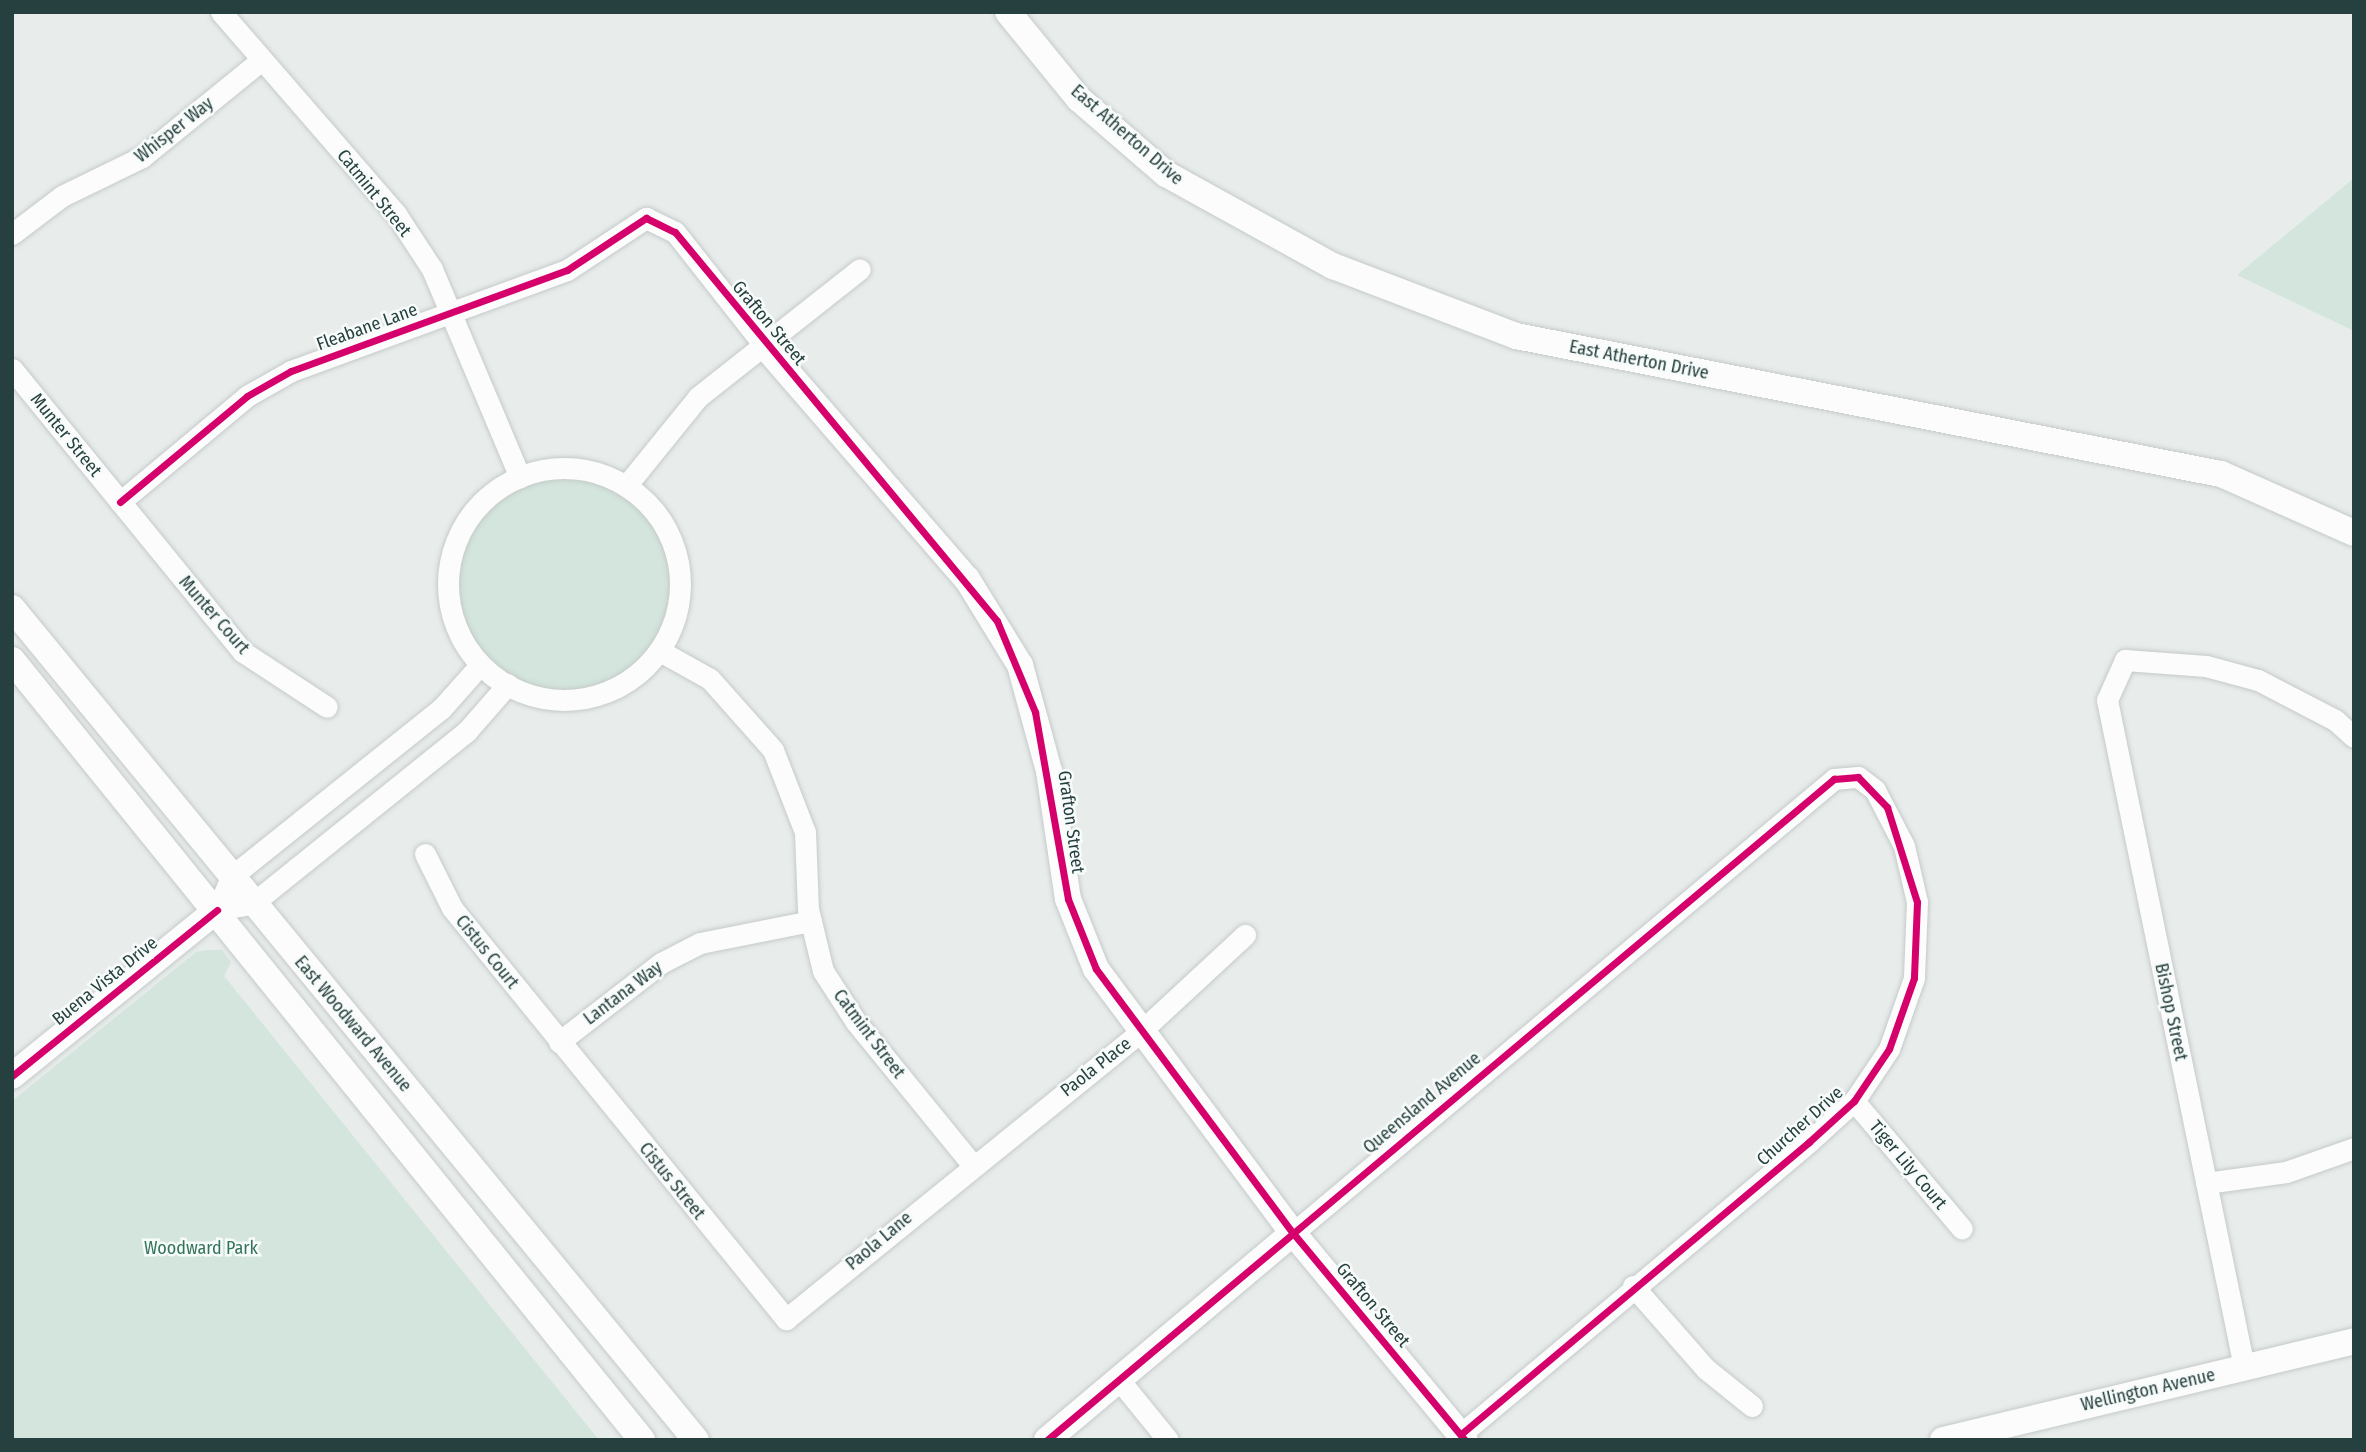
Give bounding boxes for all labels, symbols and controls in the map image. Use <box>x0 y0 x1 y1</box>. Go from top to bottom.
street label: East Atherton Drive <box>1066 80 1188 190</box>
street label: Whisper Way <box>130 93 218 167</box>
street label: Catmint Street <box>332 145 416 241</box>
street label: Grafton Street <box>727 276 811 370</box>
street label: Fleabane Lane <box>314 299 420 355</box>
street label: East Atherton Drive <box>1567 336 1711 384</box>
street label: Munter Street <box>26 389 106 481</box>
street label: Munter Court <box>174 571 254 659</box>
street label: Grafton Street <box>1053 769 1089 875</box>
street label: Cistus Court <box>451 911 523 993</box>
street label: Buena Vista Drive <box>48 932 162 1030</box>
street label: East Woodward Avenue <box>290 952 416 1096</box>
street label: Lantana Way <box>579 956 667 1030</box>
street label: Bishop Street <box>2150 961 2192 1063</box>
street label: Catmint Street <box>829 985 909 1083</box>
street label: Paola Place <box>1056 1033 1136 1101</box>
street label: Queensland Avenue <box>1359 1048 1485 1158</box>
street label: Churcher Drive <box>1753 1082 1847 1170</box>
street label: Tiger Lily Court <box>1864 1116 1952 1214</box>
street label: Cistus Street <box>634 1138 710 1224</box>
street label: Paola Lane <box>842 1207 916 1275</box>
park label: Woodward Park <box>144 1237 258 1259</box>
street label: Grafton Street <box>1331 1258 1415 1352</box>
street label: Wellington Avenue <box>2079 1364 2217 1416</box>

